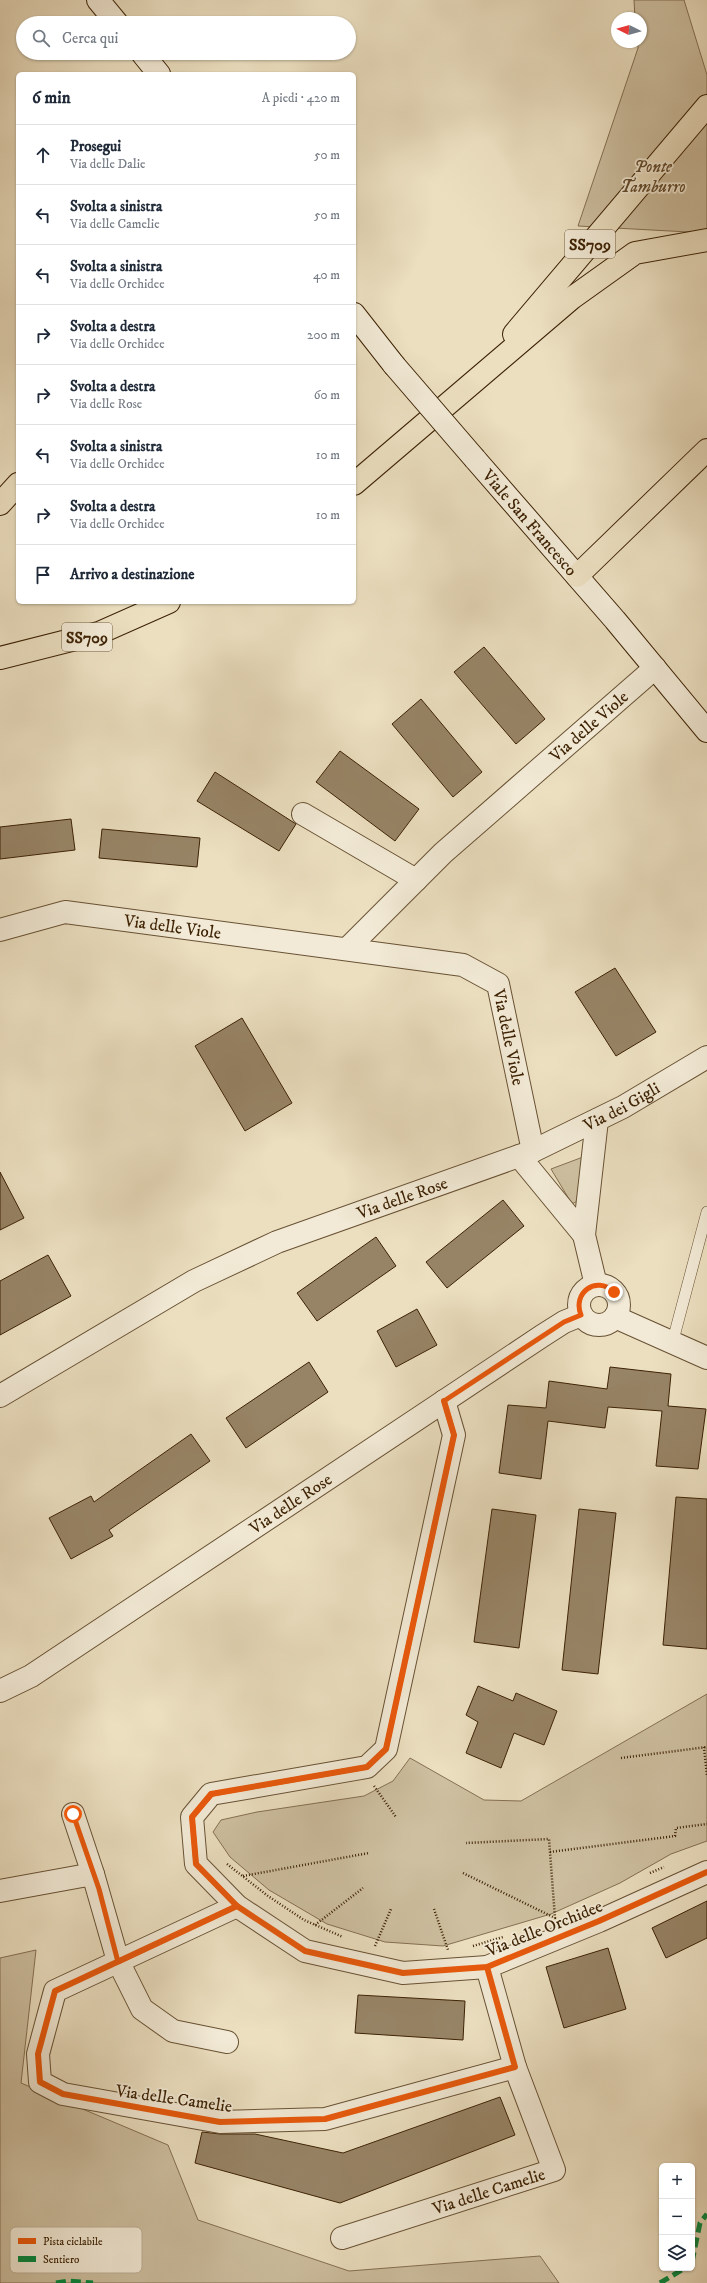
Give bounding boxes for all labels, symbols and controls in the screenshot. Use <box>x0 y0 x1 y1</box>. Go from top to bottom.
north arrow <box>611 12 647 48</box>
search box <box>16 16 356 60</box>
icon: search <box>30 27 52 49</box>
text: Cerca qui <box>62 29 118 48</box>
text: 6 min <box>32 87 71 109</box>
text: A piedi · 420 m <box>262 90 340 106</box>
text: Prosegui <box>70 137 121 156</box>
icon: ahead <box>32 144 54 166</box>
text: 50 m <box>314 147 340 163</box>
text: Via delle Dalie <box>70 156 145 172</box>
park label: Ponte Tamburro <box>620 156 686 198</box>
text: Svolta a sinistra <box>70 197 162 216</box>
icon: left <box>32 204 54 226</box>
text: 50 m <box>314 207 340 223</box>
text: Via delle Camelie <box>70 216 160 232</box>
road number: SS709 <box>565 230 615 258</box>
text: Svolta a sinistra <box>70 257 162 276</box>
icon: left <box>32 264 54 286</box>
text: 40 m <box>313 267 340 283</box>
text: Via delle Orchidee <box>70 276 165 292</box>
text: Svolta a destra <box>70 317 155 336</box>
icon: right <box>32 324 54 346</box>
text: 200 m <box>307 327 340 343</box>
text: Via delle Orchidee <box>70 336 165 352</box>
text: Svolta a destra <box>70 377 155 396</box>
icon: right <box>32 384 54 406</box>
text: 60 m <box>314 387 340 403</box>
text: Via delle Rose <box>70 396 142 412</box>
text: Svolta a sinistra <box>70 437 162 456</box>
icon: left <box>32 444 54 466</box>
text: 10 m <box>316 447 340 463</box>
text: Via delle Orchidee <box>70 456 165 472</box>
street label: Viale San Francesco <box>476 464 582 581</box>
text: Svolta a destra <box>70 497 155 516</box>
icon: right <box>32 504 54 526</box>
text: 10 m <box>316 507 340 523</box>
text: Via delle Orchidee <box>70 516 165 532</box>
icon: arrive <box>32 564 54 586</box>
text: Arrivo a destinazione <box>70 565 194 584</box>
road number: SS709 <box>62 623 112 651</box>
street label: Via delle Viole <box>544 686 633 768</box>
street label: Via delle Viole <box>122 910 222 945</box>
street label: Via delle Viole <box>487 986 529 1087</box>
street label: Via dei Gigli <box>579 1078 664 1137</box>
street label: Via delle Rose <box>353 1172 451 1225</box>
route end <box>605 1283 623 1301</box>
street label: Via delle Rose <box>245 1469 336 1540</box>
route start <box>64 1805 82 1823</box>
street label: Via delle Orchidee <box>482 1896 606 1963</box>
street label: Via delle Camelie <box>113 2080 233 2118</box>
map controls <box>659 2163 695 2271</box>
button: + <box>659 2163 695 2199</box>
street label: Via delle Camelie <box>429 2164 548 2221</box>
button: − <box>659 2199 695 2235</box>
legend <box>10 2227 142 2273</box>
text: Pista ciclabile <box>43 2235 103 2249</box>
button: layers <box>659 2235 695 2271</box>
text: Sentiero <box>43 2253 79 2267</box>

